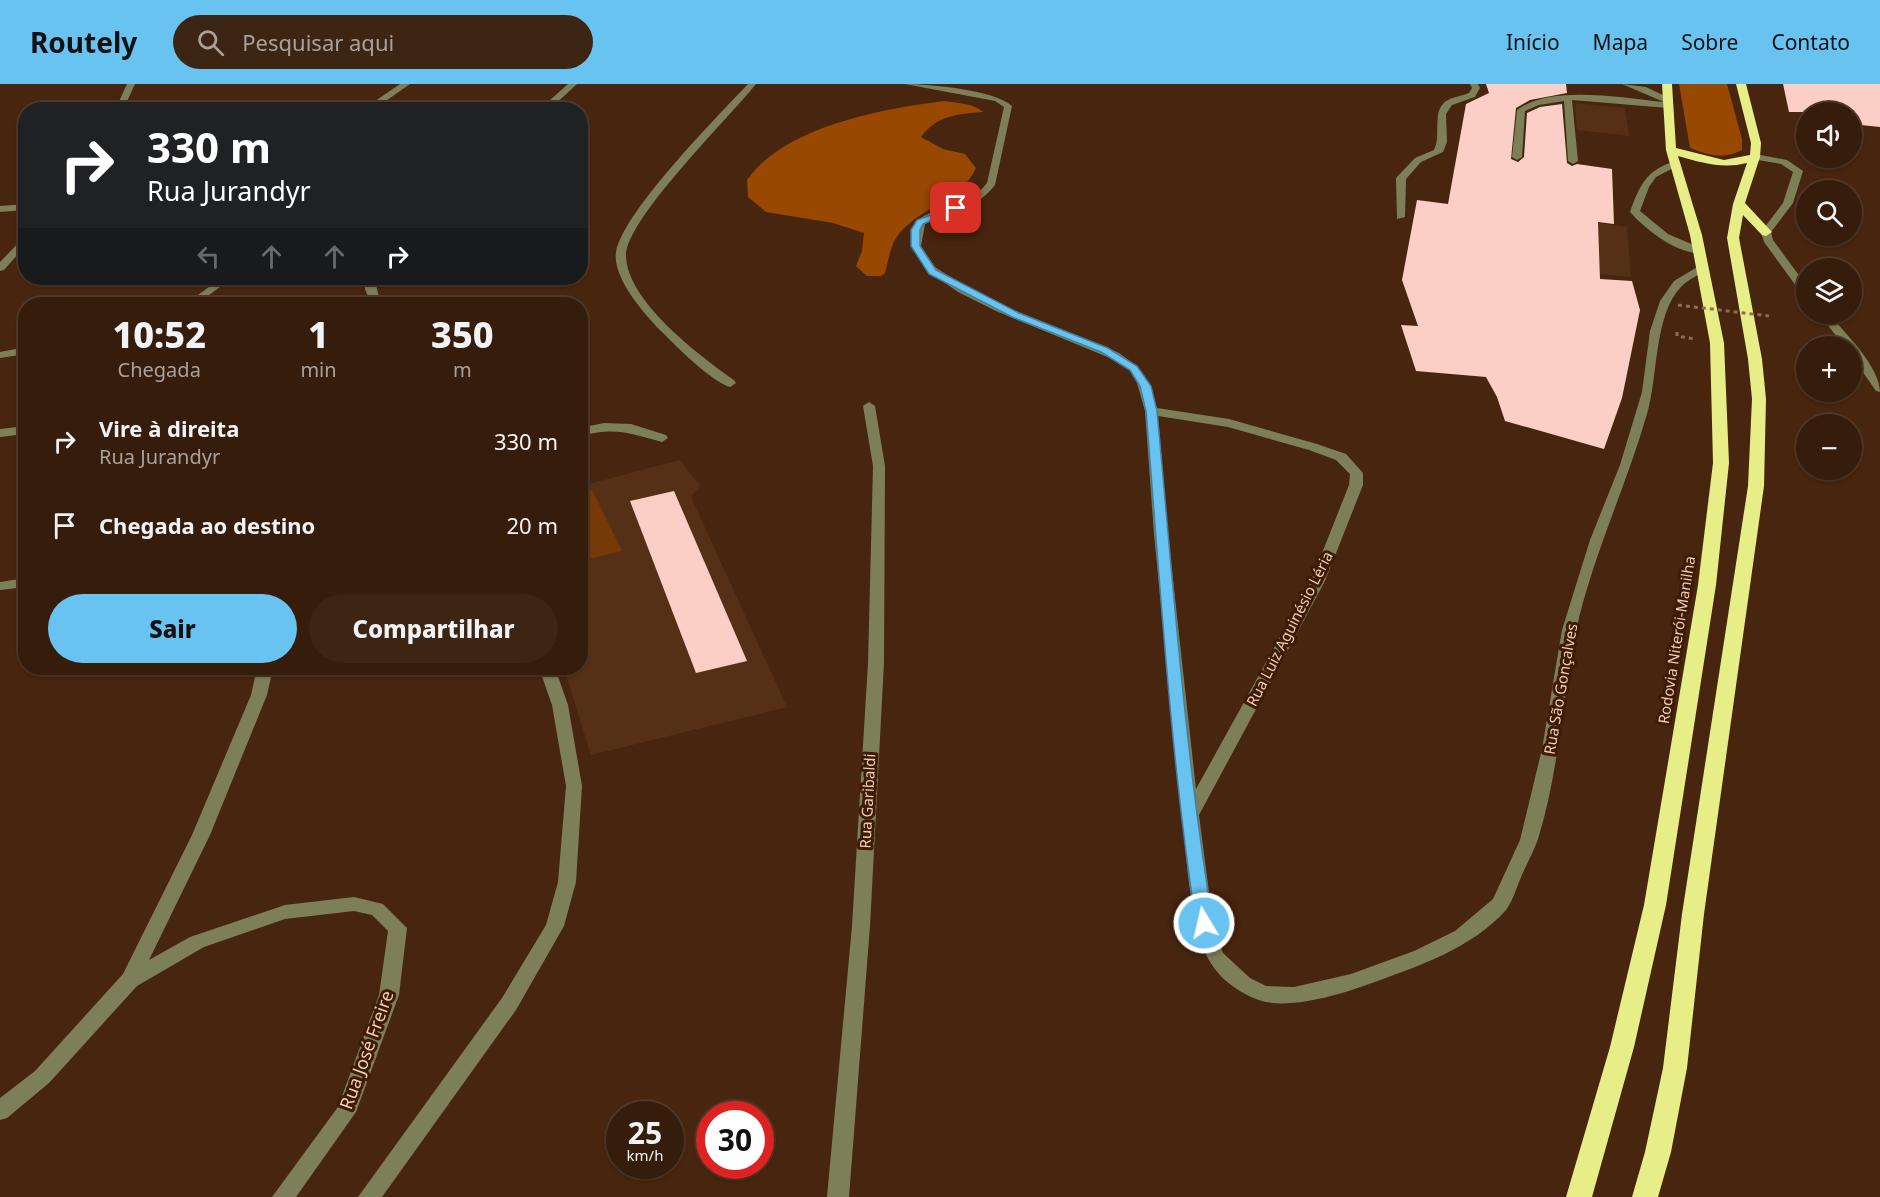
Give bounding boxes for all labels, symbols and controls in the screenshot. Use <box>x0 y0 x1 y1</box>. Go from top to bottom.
search box <box>173 15 593 69</box>
text: Routely <box>30 23 137 61</box>
icon: search <box>194 26 227 59</box>
text: Pesquisar aqui <box>242 27 394 57</box>
text: Início <box>1506 28 1560 56</box>
text: Mapa <box>1593 28 1648 56</box>
text: Sobre <box>1681 28 1738 56</box>
text: Contato <box>1771 28 1850 56</box>
map controls <box>1796 102 1862 480</box>
button: sound <box>1796 102 1862 168</box>
text: 330 m <box>147 118 271 175</box>
icon: right <box>48 126 126 204</box>
text: Rua Jurandyr <box>147 172 311 209</box>
button: search <box>1796 180 1862 246</box>
pin <box>930 182 981 233</box>
icon: arrive <box>939 191 972 224</box>
icon: left <box>192 240 225 273</box>
icon: ahead <box>255 240 288 273</box>
icon: ahead <box>318 240 351 273</box>
icon: right <box>381 240 414 273</box>
button: layers <box>1796 258 1862 324</box>
text: 10:52 <box>112 310 206 359</box>
text: 1 <box>308 310 329 359</box>
text: 350 <box>431 310 494 359</box>
button: + <box>1796 336 1862 402</box>
text: Chegada <box>118 356 201 383</box>
text: min <box>300 356 337 383</box>
text: m <box>453 356 472 383</box>
text: Vire à direita <box>99 413 239 443</box>
button: − <box>1796 414 1862 480</box>
icon: right <box>48 425 81 458</box>
text: 330 m <box>494 426 558 456</box>
text: Rua Jurandyr <box>99 443 220 470</box>
icon: arrive <box>48 509 81 542</box>
text: Chegada ao destino <box>99 510 315 540</box>
text: 20 m <box>507 510 558 540</box>
street label: Rua Luiz Aguinésio Léria <box>1241 548 1337 709</box>
street label: Rodovia Niterói-Manilha <box>1653 554 1699 725</box>
button: Sair <box>48 594 297 663</box>
button: Compartilhar <box>309 594 558 663</box>
street label: Rua São Gonçalves <box>1539 622 1581 756</box>
street label: Rua Garibaldi <box>855 753 879 849</box>
position arrow <box>1172 891 1236 955</box>
street label: Rua José Freire <box>333 987 399 1112</box>
speed limit sign: 30 <box>696 1101 774 1179</box>
text: 25 <box>628 1112 662 1153</box>
text: km/h <box>627 1145 663 1165</box>

